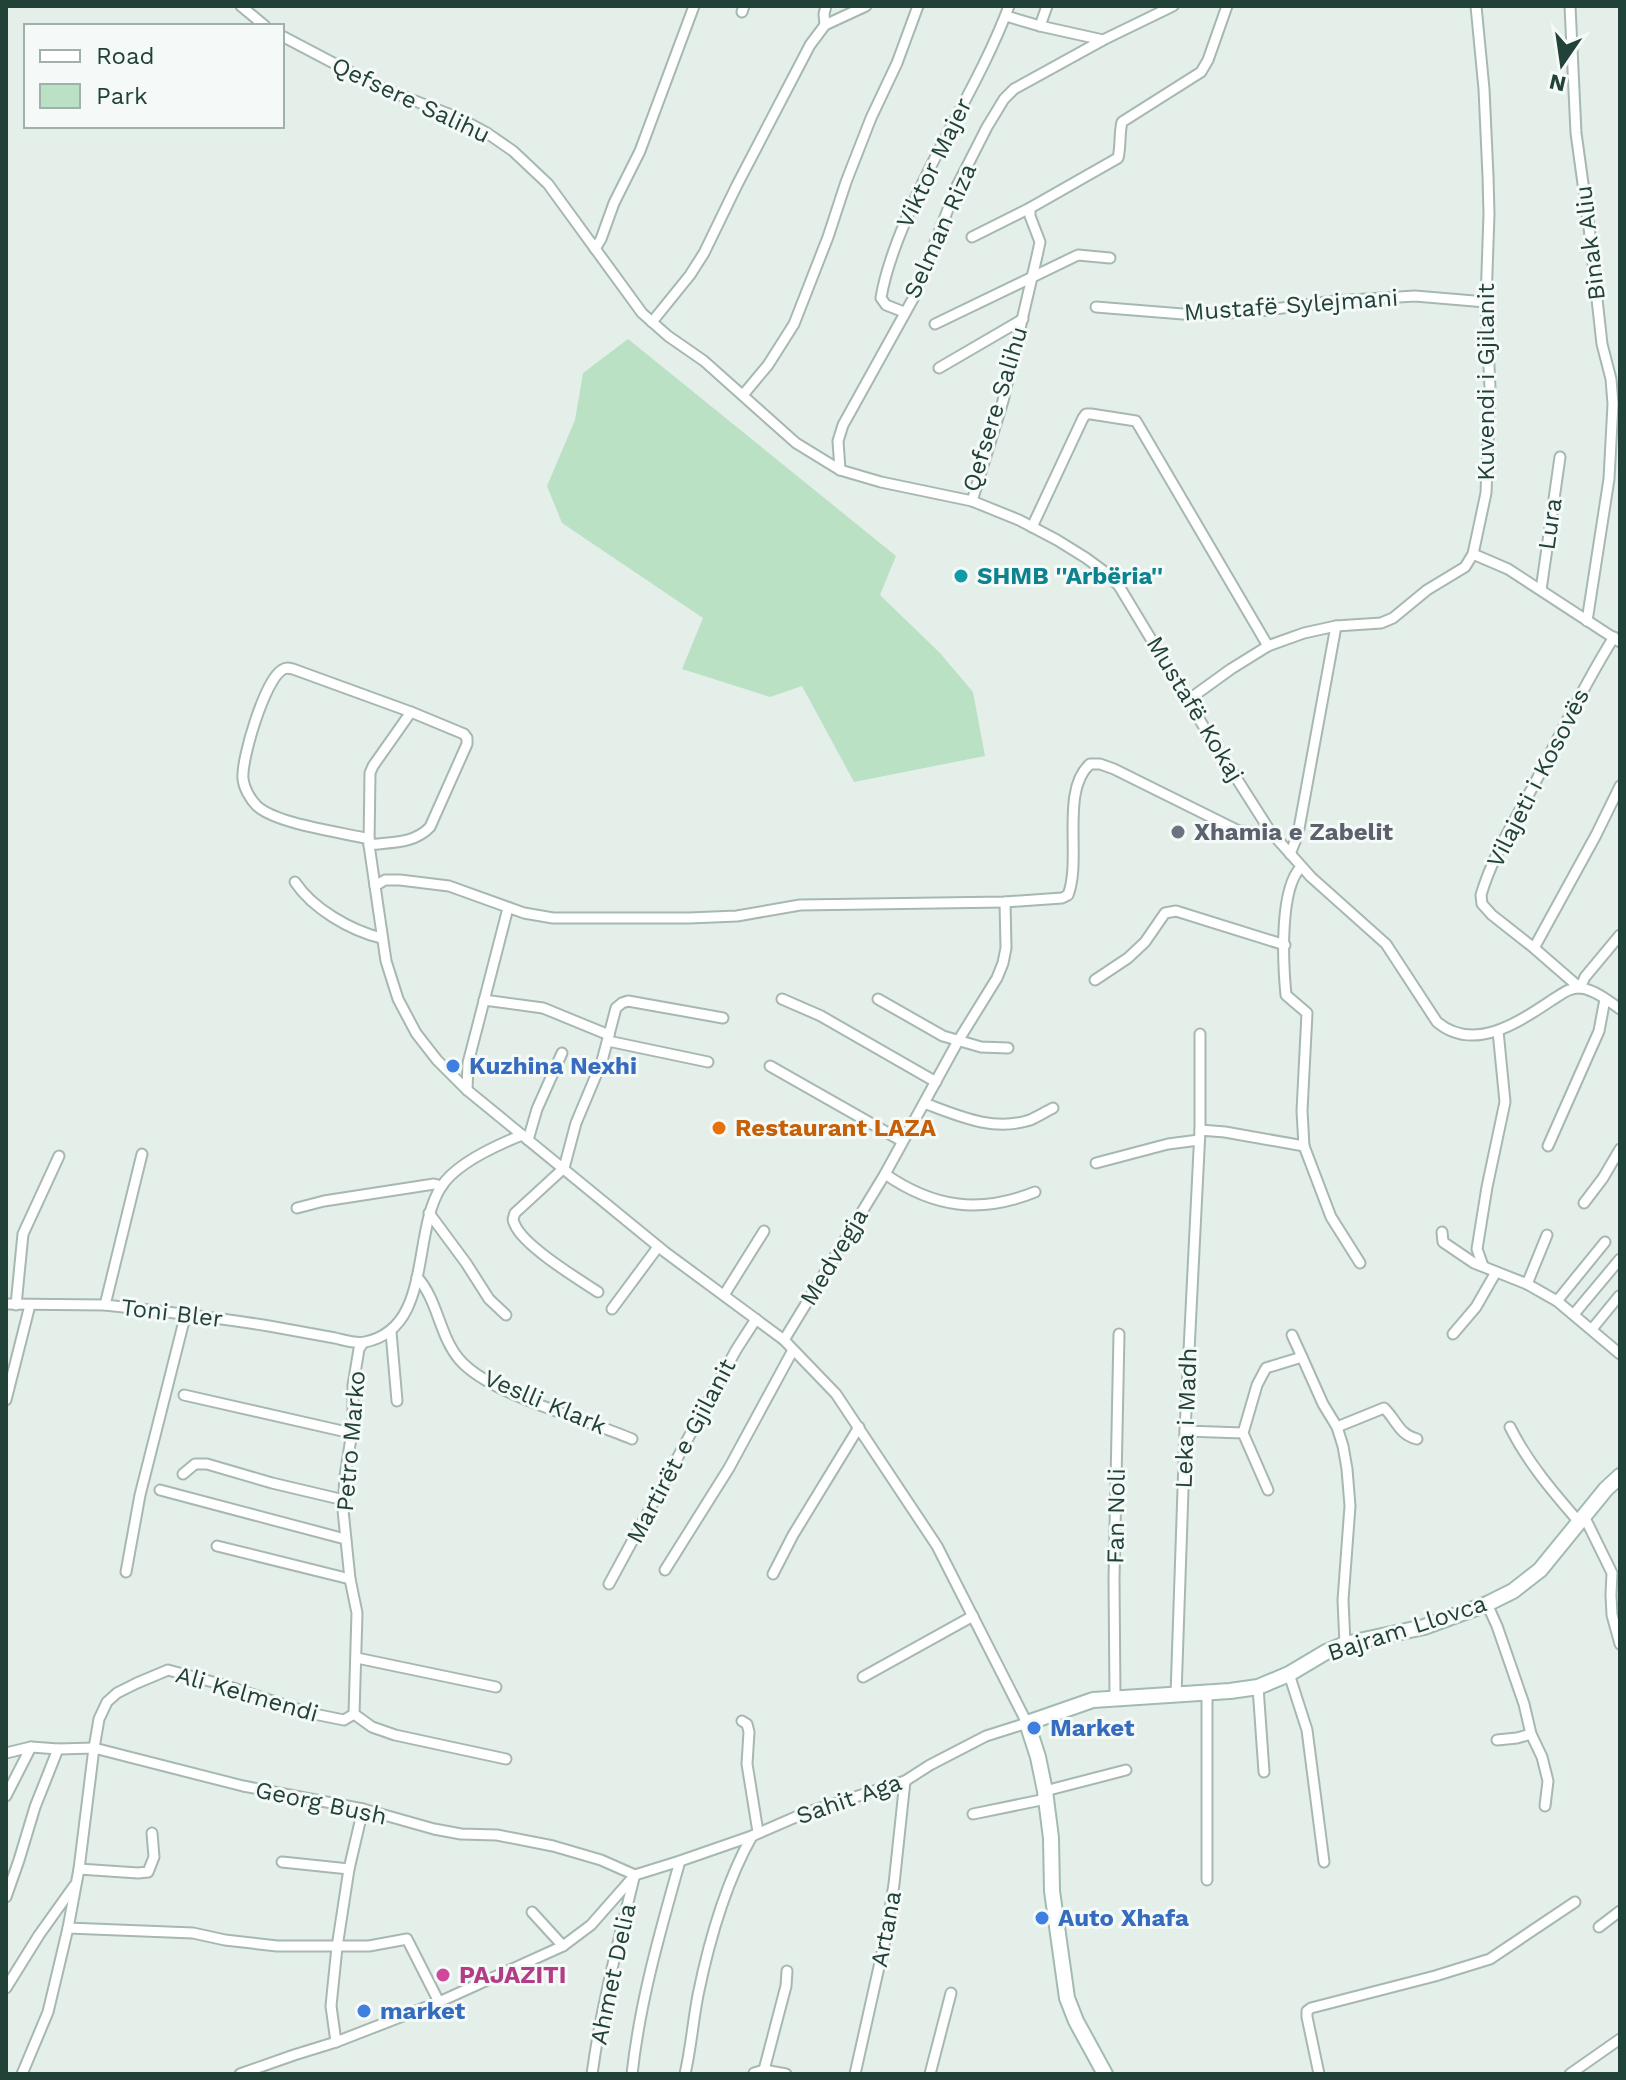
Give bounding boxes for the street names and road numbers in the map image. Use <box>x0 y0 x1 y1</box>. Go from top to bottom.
street label: Qefsere Salihu <box>328 51 494 149</box>
street label: Viktor Majer <box>890 93 978 233</box>
street label: Selman Riza <box>898 159 982 303</box>
street label: Binak Aliu <box>1569 184 1611 302</box>
street label: Kuvendi i Gjilanit <box>1472 283 1500 481</box>
street label: Mustafë Sylejmani <box>1183 284 1399 326</box>
street label: Qefsere Salihu <box>957 323 1033 495</box>
street label: Lura <box>1533 496 1567 552</box>
street label: Mustafë Kokaj <box>1141 631 1249 787</box>
street label: Vilajeti i Kosovës <box>1481 684 1595 872</box>
street label: Medvegja <box>794 1203 874 1311</box>
street label: Toni Bler <box>120 1293 225 1333</box>
street label: Leka i Madh <box>1170 1347 1202 1489</box>
street label: Martirët e Gjilanit <box>621 1354 741 1548</box>
street label: Veslli Klark <box>480 1364 611 1440</box>
street label: Petro Marko <box>331 1369 371 1513</box>
street label: Fan Noli <box>1101 1468 1131 1564</box>
street label: Bajram Llovca <box>1324 1589 1490 1667</box>
street label: Ali Kelmendi <box>173 1660 321 1728</box>
street label: Sahit Aga <box>793 1768 905 1830</box>
street label: Georg Bush <box>253 1775 389 1831</box>
street label: Artana <box>865 1889 907 1969</box>
street label: Ahmet Delia <box>584 1901 642 2047</box>

